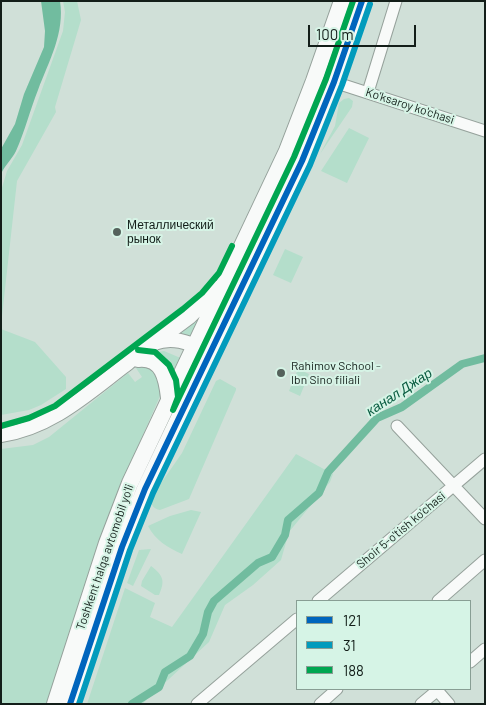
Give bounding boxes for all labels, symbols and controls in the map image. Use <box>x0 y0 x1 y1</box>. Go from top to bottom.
scale bar <box>311 15 418 47</box>
text: 100 m <box>316 25 354 43</box>
street label: Ko'ksaroy ko'chasi <box>364 85 456 127</box>
place label: Металлический рынок <box>127 218 214 246</box>
marker: Металлический рынок <box>111 226 123 238</box>
place label: Rahimov School - Ibn Sino filiali <box>291 359 381 387</box>
water label: канал Джар <box>363 364 435 420</box>
marker: Rahimov School - Ibn Sino filiali <box>275 367 287 379</box>
street label: Toshkent halqa avtomobil yo'li <box>73 482 137 632</box>
street label: Shoir 5-o'tish ko'chasi <box>354 489 448 571</box>
legend <box>296 600 471 690</box>
text: 121 <box>343 611 361 629</box>
text: 31 <box>343 636 356 654</box>
text: 188 <box>343 661 364 679</box>

